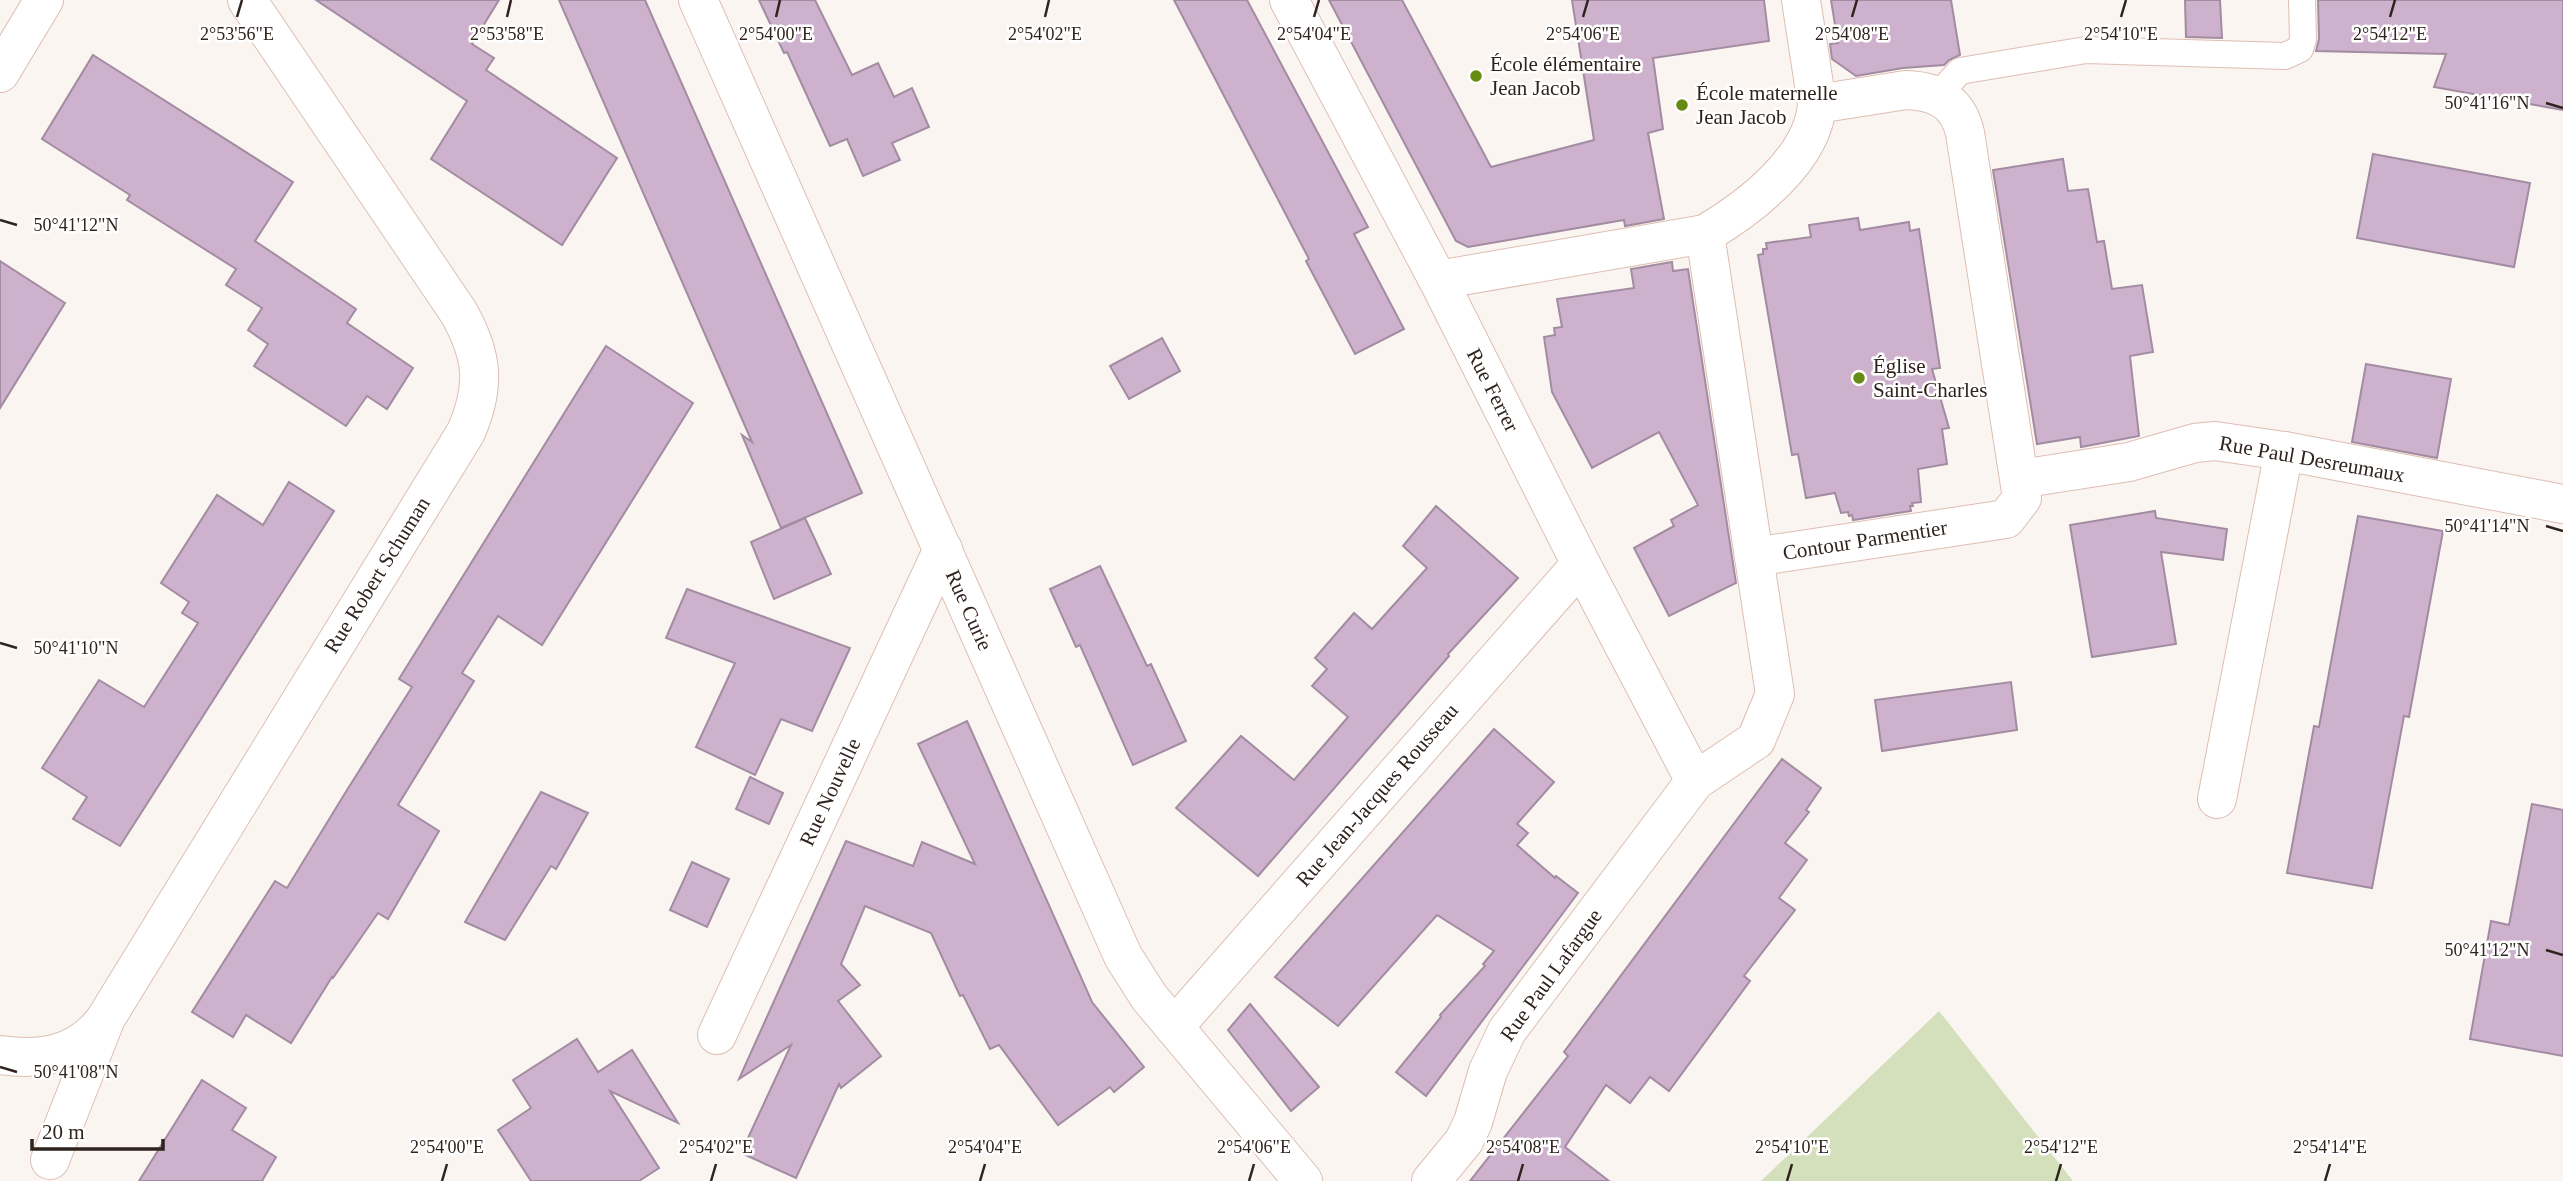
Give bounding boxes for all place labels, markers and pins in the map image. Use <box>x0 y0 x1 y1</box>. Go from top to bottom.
place label: École élémentaire Jean Jacob <box>1490 52 1641 100</box>
marker: École élémentaire Jean Jacob <box>1468 68 1484 84</box>
place label: École maternelle Jean Jacob <box>1696 81 1838 129</box>
marker: École maternelle Jean Jacob <box>1674 97 1690 113</box>
place label: Église Saint-Charles <box>1873 354 1987 402</box>
marker: Église Saint-Charles <box>1851 370 1867 386</box>

